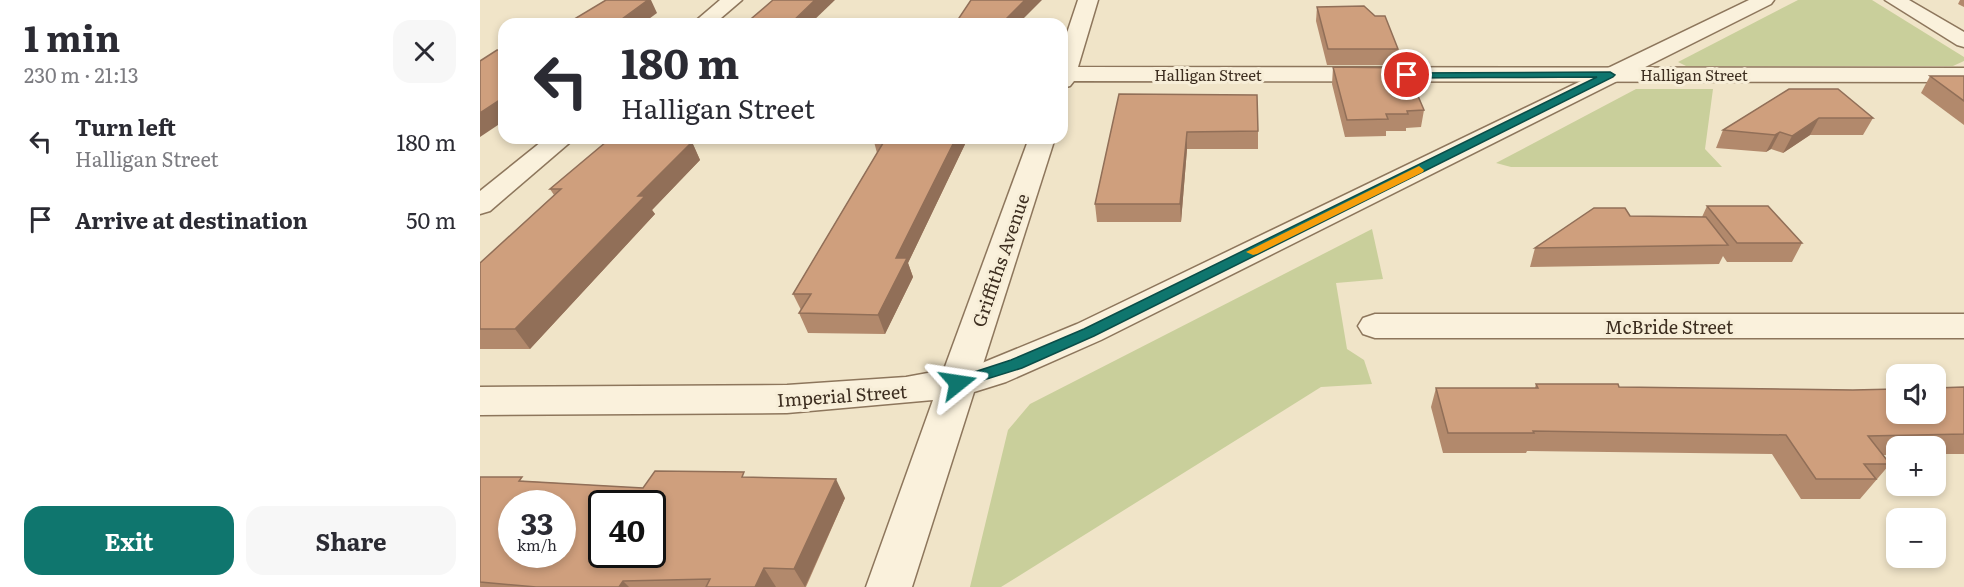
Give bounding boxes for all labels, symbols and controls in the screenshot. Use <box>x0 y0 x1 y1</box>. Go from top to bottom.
text: 1 min <box>24 10 120 63</box>
button: close <box>393 20 456 83</box>
text: 180 m <box>621 30 739 92</box>
icon: left <box>522 42 600 120</box>
pin <box>1381 49 1432 100</box>
icon: arrive <box>1390 58 1423 91</box>
text: 230 m · 21:13 <box>24 59 139 89</box>
street label: Halligan Street <box>1154 63 1262 86</box>
street label: Halligan Street <box>1640 63 1748 86</box>
text: Halligan Street <box>621 87 815 127</box>
text: Turn left <box>75 110 176 143</box>
icon: left <box>24 125 57 158</box>
text: 180 m <box>396 125 456 158</box>
text: Halligan Street <box>75 143 219 173</box>
street label: Griffiths Avenue <box>964 190 1036 330</box>
icon: arrive <box>24 203 57 236</box>
text: Arrive at destination <box>75 203 308 236</box>
text: 50 m <box>406 203 456 236</box>
street label: McBride Street <box>1605 313 1734 340</box>
position arrow <box>926 351 990 415</box>
map controls <box>1886 364 1946 568</box>
button: sound <box>1886 364 1946 424</box>
street label: Imperial Street <box>776 377 909 413</box>
button: + <box>1886 436 1946 496</box>
speed limit sign: 40 <box>588 490 666 568</box>
text: 33 <box>521 500 553 544</box>
button: Exit <box>24 506 234 575</box>
button: Share <box>246 506 456 575</box>
button: − <box>1886 508 1946 568</box>
text: km/h <box>517 533 557 556</box>

